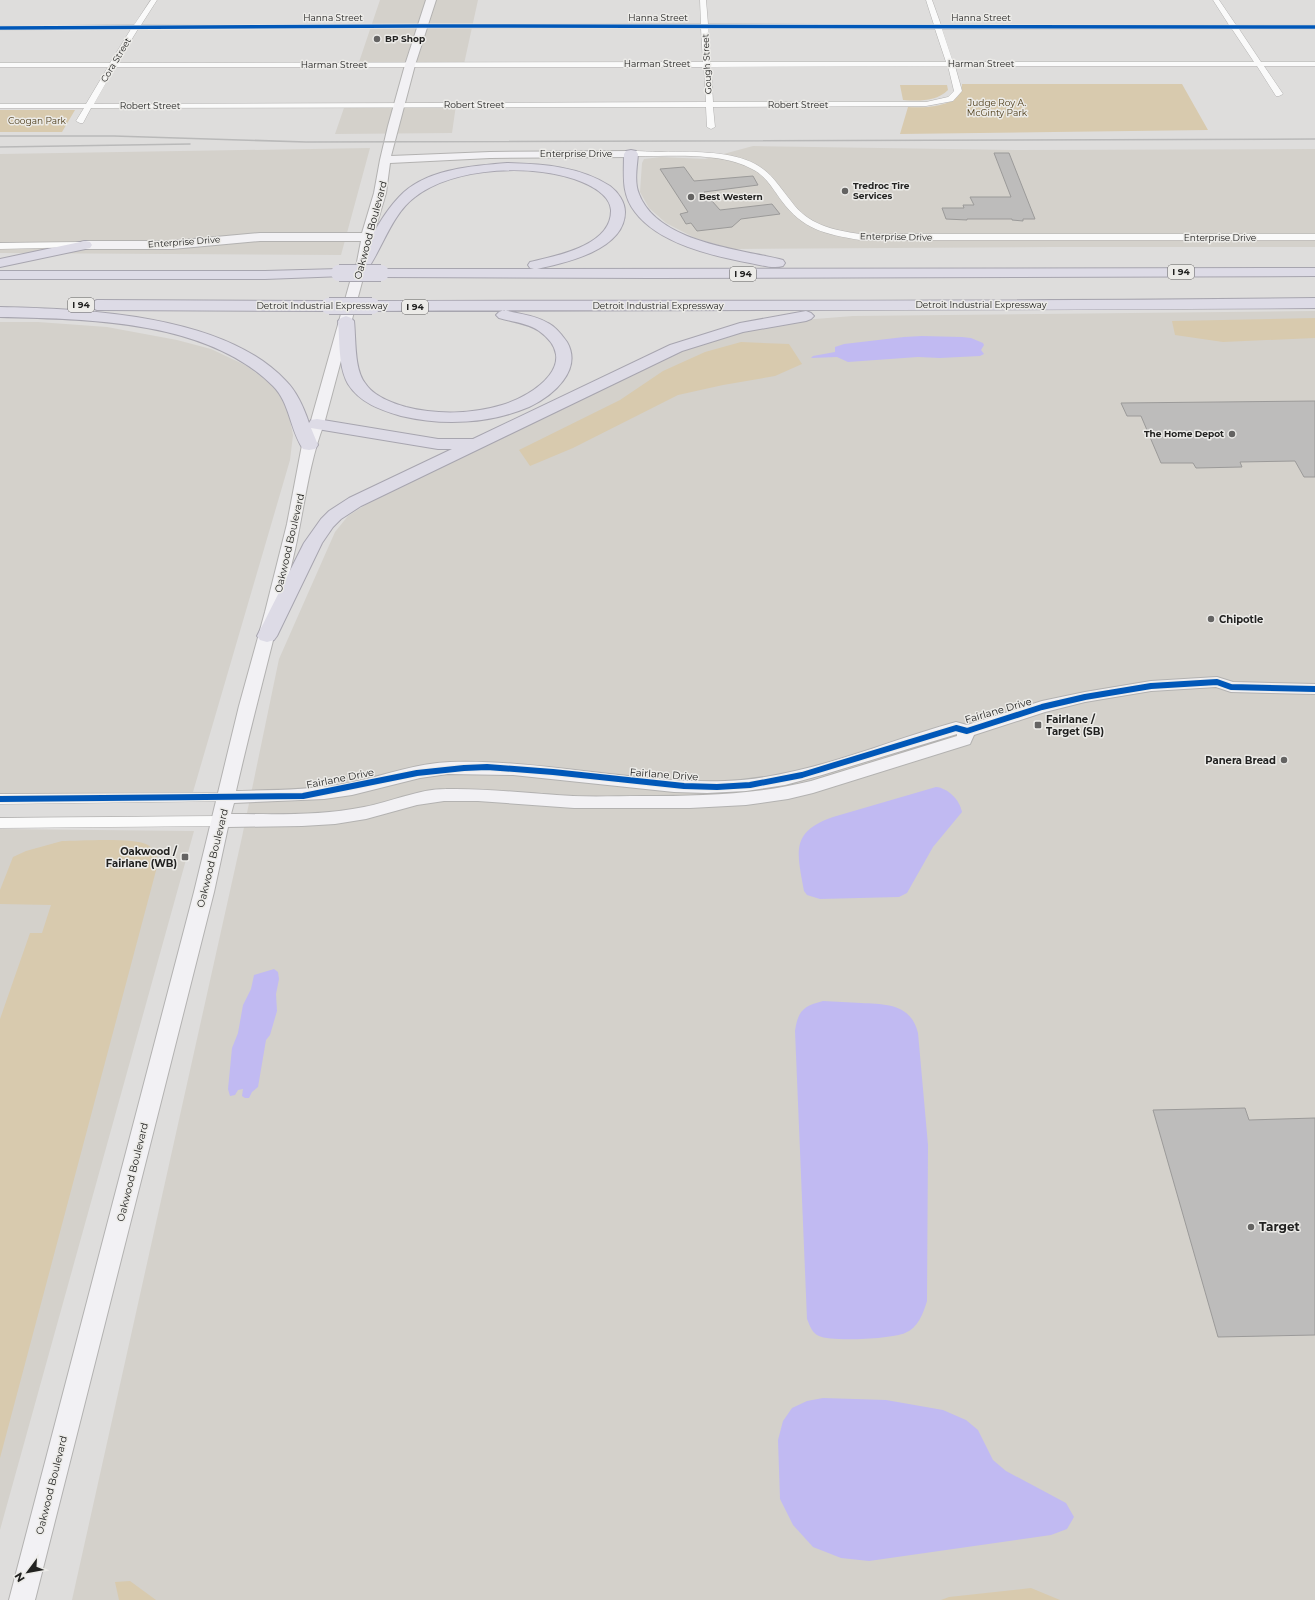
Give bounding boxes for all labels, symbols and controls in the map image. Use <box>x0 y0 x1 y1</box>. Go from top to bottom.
street label: Hanna Street <box>303 12 363 23</box>
street label: Hanna Street <box>628 12 688 23</box>
street label: Hanna Street <box>951 12 1011 23</box>
place label: BP Shop <box>385 33 425 44</box>
street label: Gough Street <box>699 33 714 95</box>
marker: BP Shop <box>372 34 382 44</box>
street label: Cora Street <box>98 35 133 84</box>
street label: Harman Street <box>624 58 691 69</box>
street label: Harman Street <box>948 58 1015 69</box>
street label: Harman Street <box>301 59 368 70</box>
park label: Judge Roy A. McGinty Park <box>967 97 1028 118</box>
street label: Robert Street <box>444 99 505 110</box>
street label: Robert Street <box>768 99 829 110</box>
street label: Robert Street <box>120 100 181 111</box>
park label: Coogan Park <box>8 115 67 126</box>
street label: Enterprise Drive <box>540 148 613 159</box>
street label: Oakwood Boulevard <box>351 179 390 281</box>
place label: Tredroc Tire Services <box>853 180 910 201</box>
marker: Tredroc Tire Services <box>840 186 850 196</box>
place label: Best Western <box>699 191 763 202</box>
marker: Best Western <box>686 192 696 202</box>
street label: Enterprise Drive <box>860 230 933 243</box>
street label: Enterprise Drive <box>1184 232 1257 243</box>
street label: Enterprise Drive <box>147 233 221 250</box>
road number: I 94 <box>1168 265 1194 279</box>
road number: I 94 <box>730 267 756 281</box>
road number: I 94 <box>68 298 94 312</box>
street label: Detroit Industrial Expressway <box>915 299 1047 310</box>
street label: Detroit Industrial Expressway <box>256 300 388 311</box>
road number: I 94 <box>402 300 428 314</box>
street label: Detroit Industrial Expressway <box>592 300 724 311</box>
place label: The Home Depot <box>1144 428 1224 439</box>
marker: The Home Depot <box>1227 429 1237 439</box>
street label: Oakwood Boulevard <box>272 492 307 594</box>
place label: Chipotle <box>1219 613 1263 626</box>
marker: Chipotle <box>1206 614 1216 624</box>
street label: Fairlane Drive <box>963 695 1033 726</box>
place label: Fairlane / Target (SB) <box>1046 713 1104 738</box>
marker: Fairlane / Target (SB) <box>1033 720 1043 730</box>
place label: Panera Bread <box>1205 754 1276 767</box>
marker: Panera Bread <box>1279 755 1289 765</box>
street label: Fairlane Drive <box>305 766 375 791</box>
street label: Fairlane Drive <box>629 766 699 783</box>
street label: Oakwood Boulevard <box>194 807 231 909</box>
place label: Oakwood / Fairlane (WB) <box>106 845 178 870</box>
marker: Oakwood / Fairlane (WB) <box>180 852 190 862</box>
street label: Oakwood Boulevard <box>114 1121 151 1223</box>
place label: Target <box>1259 1219 1301 1234</box>
marker: Target <box>1246 1222 1256 1232</box>
street label: Oakwood Boulevard <box>33 1434 70 1536</box>
north arrow <box>8 1552 48 1592</box>
text: N <box>11 1570 28 1585</box>

